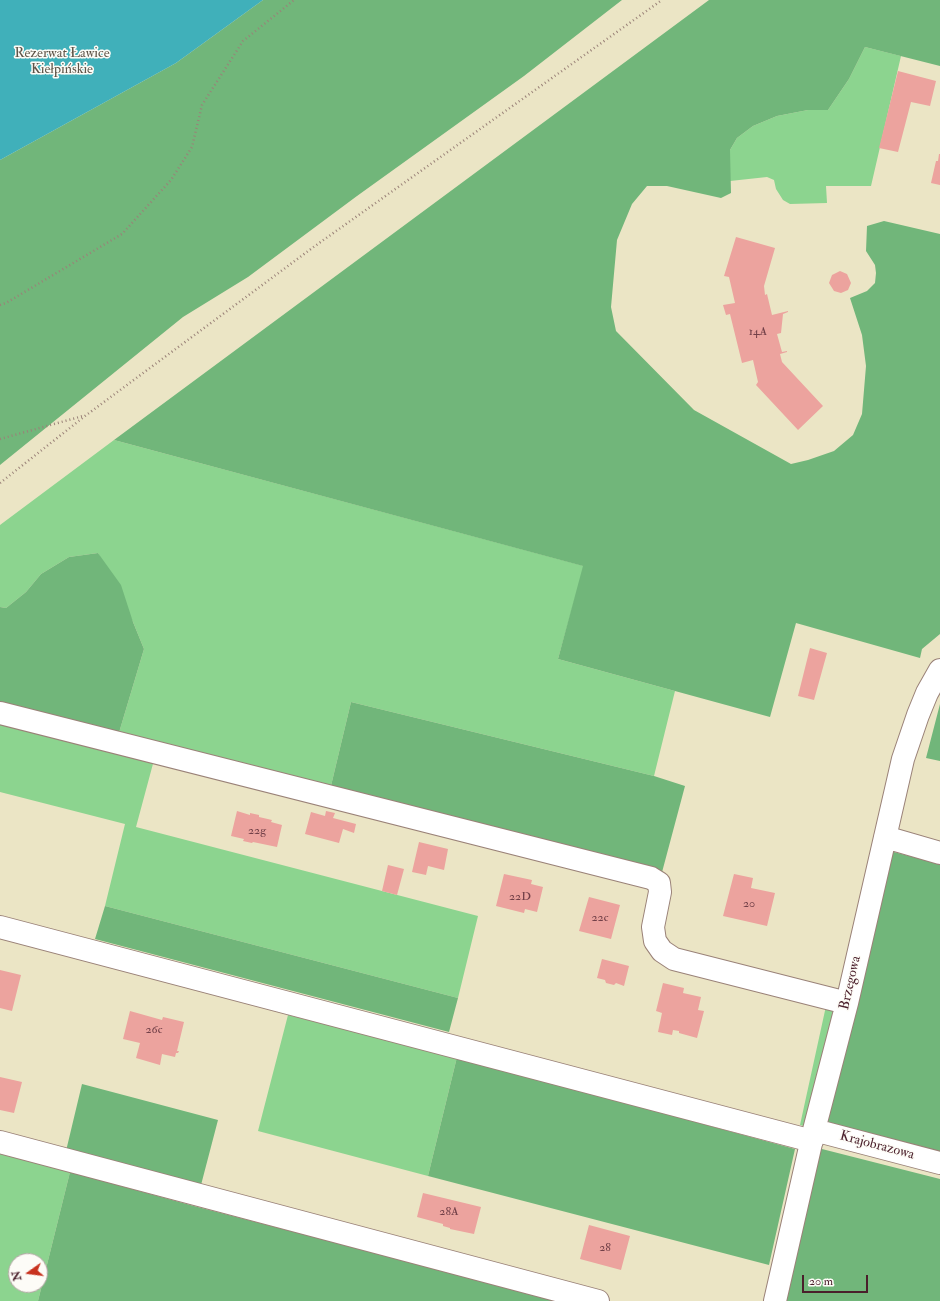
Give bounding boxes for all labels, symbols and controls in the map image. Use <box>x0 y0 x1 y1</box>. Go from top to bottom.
park label: Rezerwat Ławice Kiełpińskie <box>15 46 109 78</box>
house number: 14A <box>749 325 767 339</box>
house number: 22g <box>248 824 266 838</box>
house number: 22D <box>509 890 531 904</box>
house number: 20 <box>743 897 755 911</box>
house number: 22c <box>591 911 609 925</box>
street label: Brzegowa <box>837 954 865 1012</box>
house number: 26c <box>146 1023 162 1037</box>
street label: Krajobrazowa <box>838 1128 916 1164</box>
house number: 28A <box>439 1205 459 1219</box>
house number: 28 <box>599 1241 611 1255</box>
north arrow <box>8 1253 48 1293</box>
scale bar <box>804 1267 870 1293</box>
text: N <box>9 1269 24 1282</box>
text: 20 m <box>809 1274 833 1289</box>

